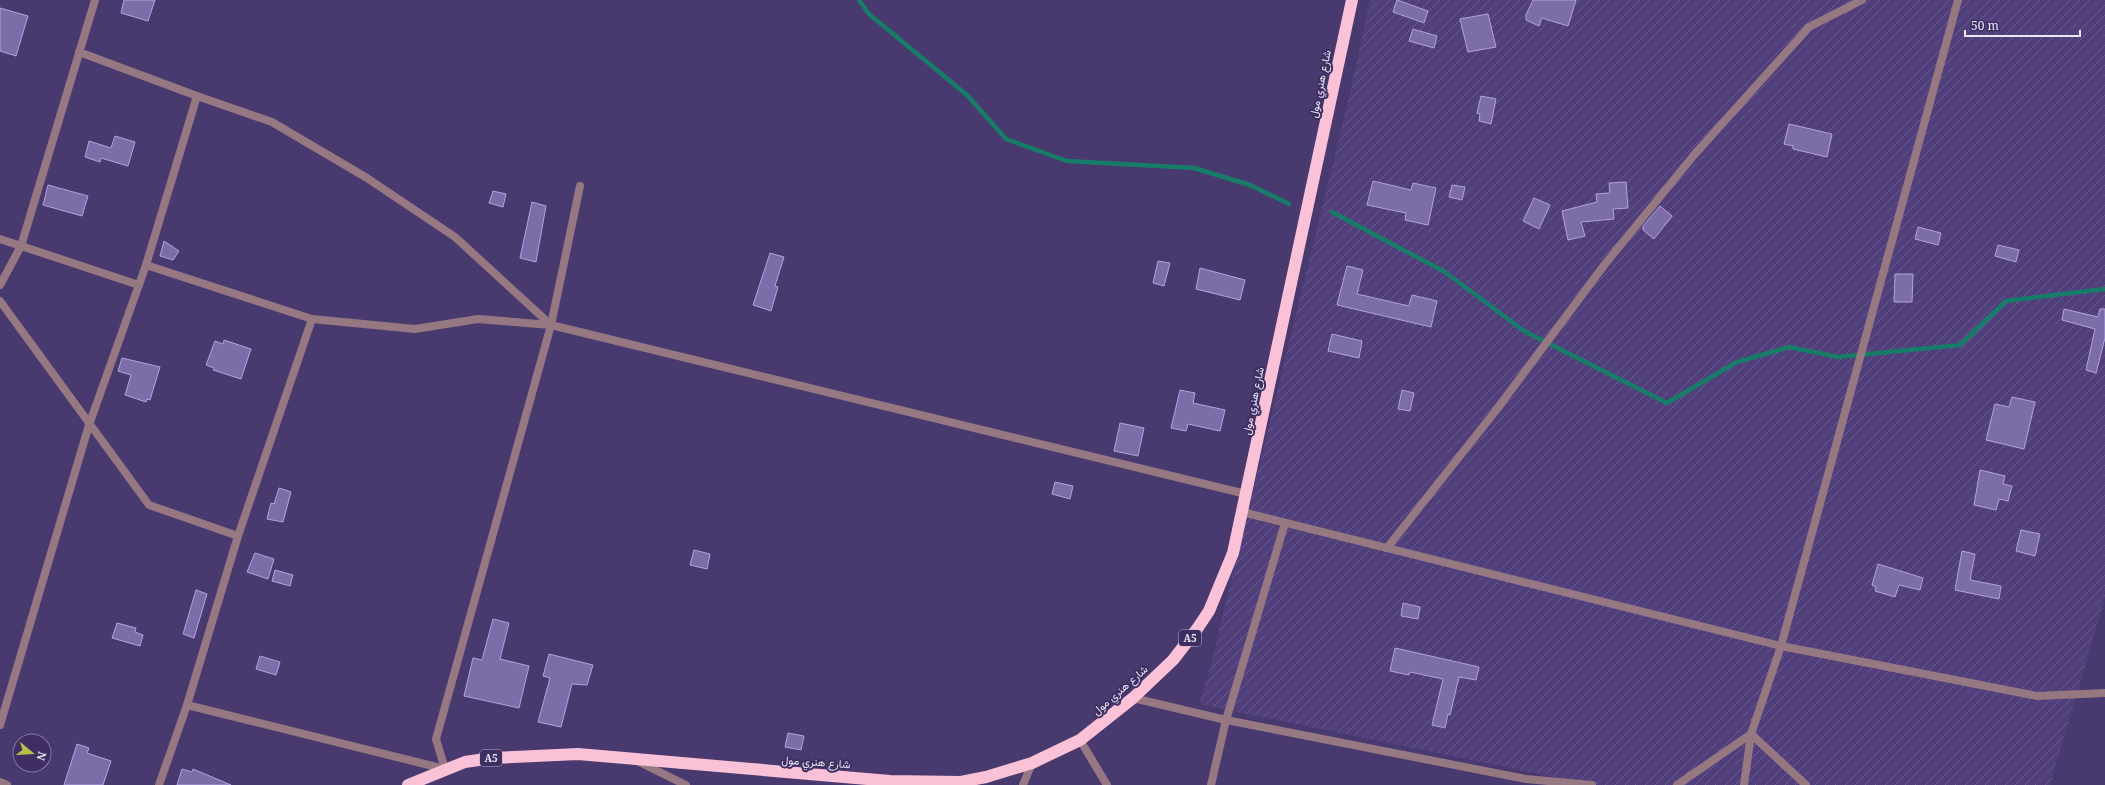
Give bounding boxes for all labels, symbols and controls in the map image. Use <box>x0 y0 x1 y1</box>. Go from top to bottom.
scale bar <box>1965 12 2080 38</box>
text: 50 m <box>1971 17 1999 34</box>
street label: شارع هنري مول <box>1305 48 1337 120</box>
street label: شارع هنري مول <box>1238 365 1270 437</box>
road number: A5 <box>1179 630 1201 646</box>
street label: شارع هنري مول <box>1089 661 1153 720</box>
north arrow <box>12 733 52 773</box>
text: N <box>33 750 50 763</box>
road number: A5 <box>480 750 502 766</box>
street label: شارع هنري مول <box>781 752 851 774</box>

